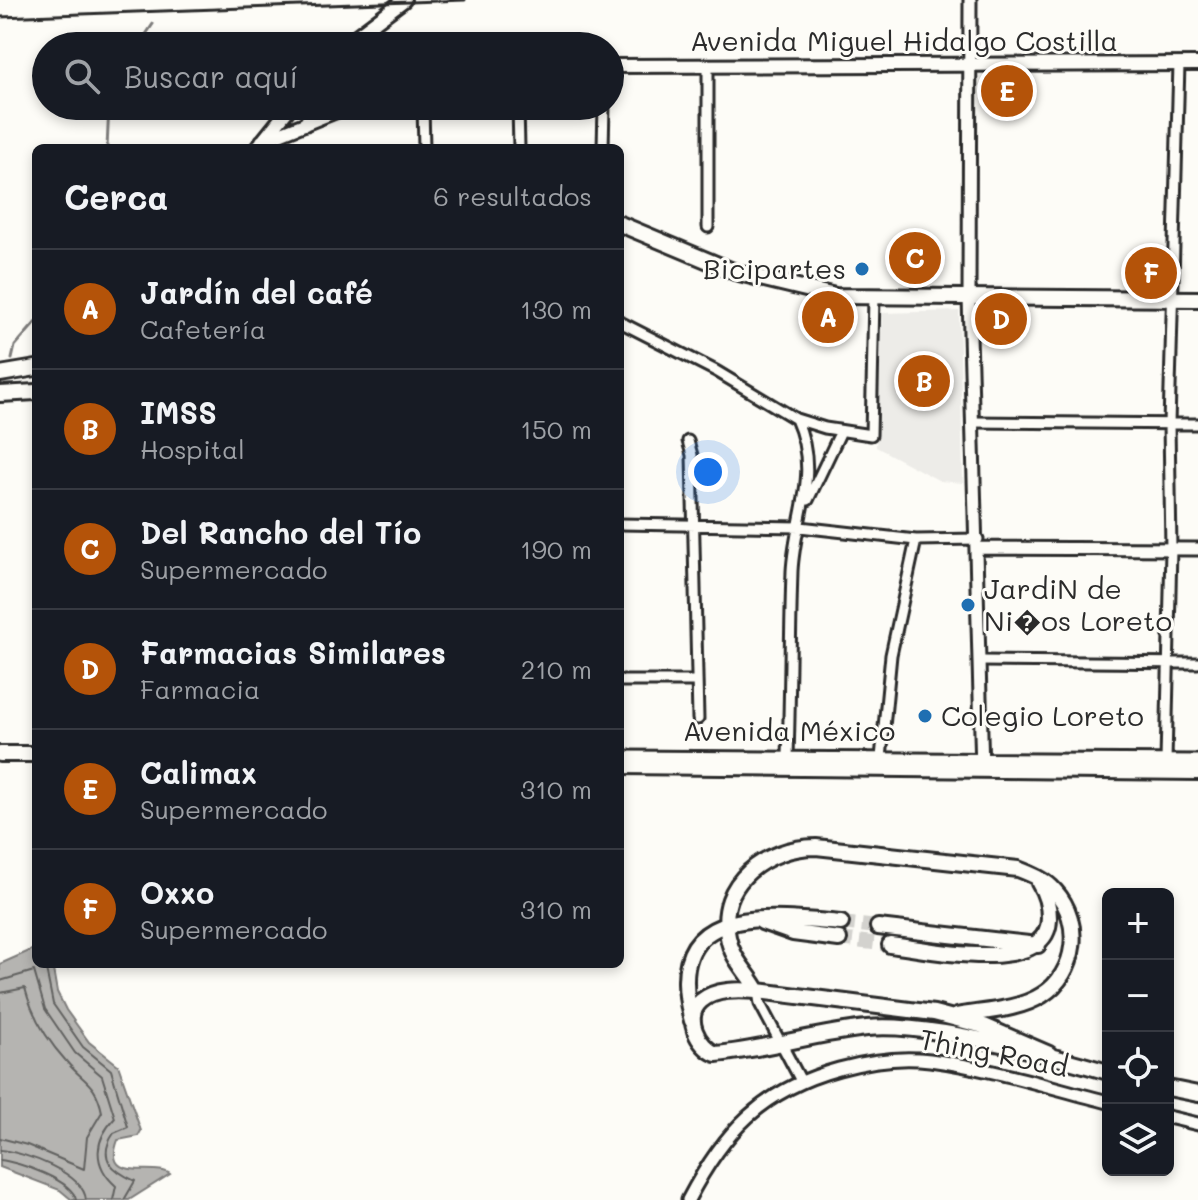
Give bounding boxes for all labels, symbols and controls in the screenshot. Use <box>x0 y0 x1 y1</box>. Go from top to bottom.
street label: Avenida Miguel Hidalgo Costilla <box>690 22 1118 58</box>
search box <box>32 32 624 120</box>
icon: search <box>60 54 104 98</box>
text: Buscar aquí <box>124 56 298 96</box>
pin: E <box>981 61 1033 121</box>
text: Cerca <box>64 174 168 219</box>
text: 6 resultados <box>433 179 592 213</box>
pin: C <box>889 228 941 288</box>
pin: F <box>1125 243 1177 303</box>
place label: Bicipartes <box>703 250 846 286</box>
marker: Bicipartes <box>853 260 871 278</box>
text: Jardín del café <box>140 272 373 312</box>
pin: A <box>802 287 854 347</box>
pin: D <box>975 289 1027 349</box>
text: A <box>81 292 99 326</box>
text: 130 m <box>520 292 592 326</box>
text: Cafetería <box>140 312 266 346</box>
pin: B <box>898 351 950 411</box>
text: IMSS <box>140 392 217 432</box>
text: B <box>81 412 99 446</box>
text: 150 m <box>520 412 592 446</box>
text: Hospital <box>140 432 245 466</box>
your location <box>688 452 728 492</box>
text: Del Rancho del Tío <box>140 512 421 552</box>
text: C <box>80 532 100 566</box>
text: 190 m <box>520 532 592 566</box>
text: Supermercado <box>140 552 327 586</box>
place label: JardiN de Ni�os Loreto <box>984 570 1172 638</box>
marker: JardiN de Ni�os Loreto <box>959 596 977 614</box>
text: Farmacias Similares <box>140 632 446 672</box>
text: D <box>81 652 99 686</box>
text: 210 m <box>521 652 592 686</box>
text: Farmacia <box>140 672 260 706</box>
place label: Colegio Loreto <box>941 697 1144 733</box>
marker: Colegio Loreto <box>916 707 934 725</box>
street label: Avenida México <box>683 712 895 748</box>
text: Calimax <box>140 752 257 792</box>
text: E <box>82 772 98 806</box>
text: 310 m <box>520 772 592 806</box>
text: Supermercado <box>140 792 327 826</box>
text: Oxxo <box>140 872 214 912</box>
map controls <box>1102 888 1174 1176</box>
button: + <box>1102 888 1174 960</box>
text: F <box>82 892 98 926</box>
text: 310 m <box>520 892 592 926</box>
text: Supermercado <box>140 912 327 946</box>
button: − <box>1102 960 1174 1032</box>
street label: Thing Road <box>917 1020 1071 1084</box>
button: locate <box>1102 1032 1174 1104</box>
button: layers <box>1102 1104 1174 1176</box>

